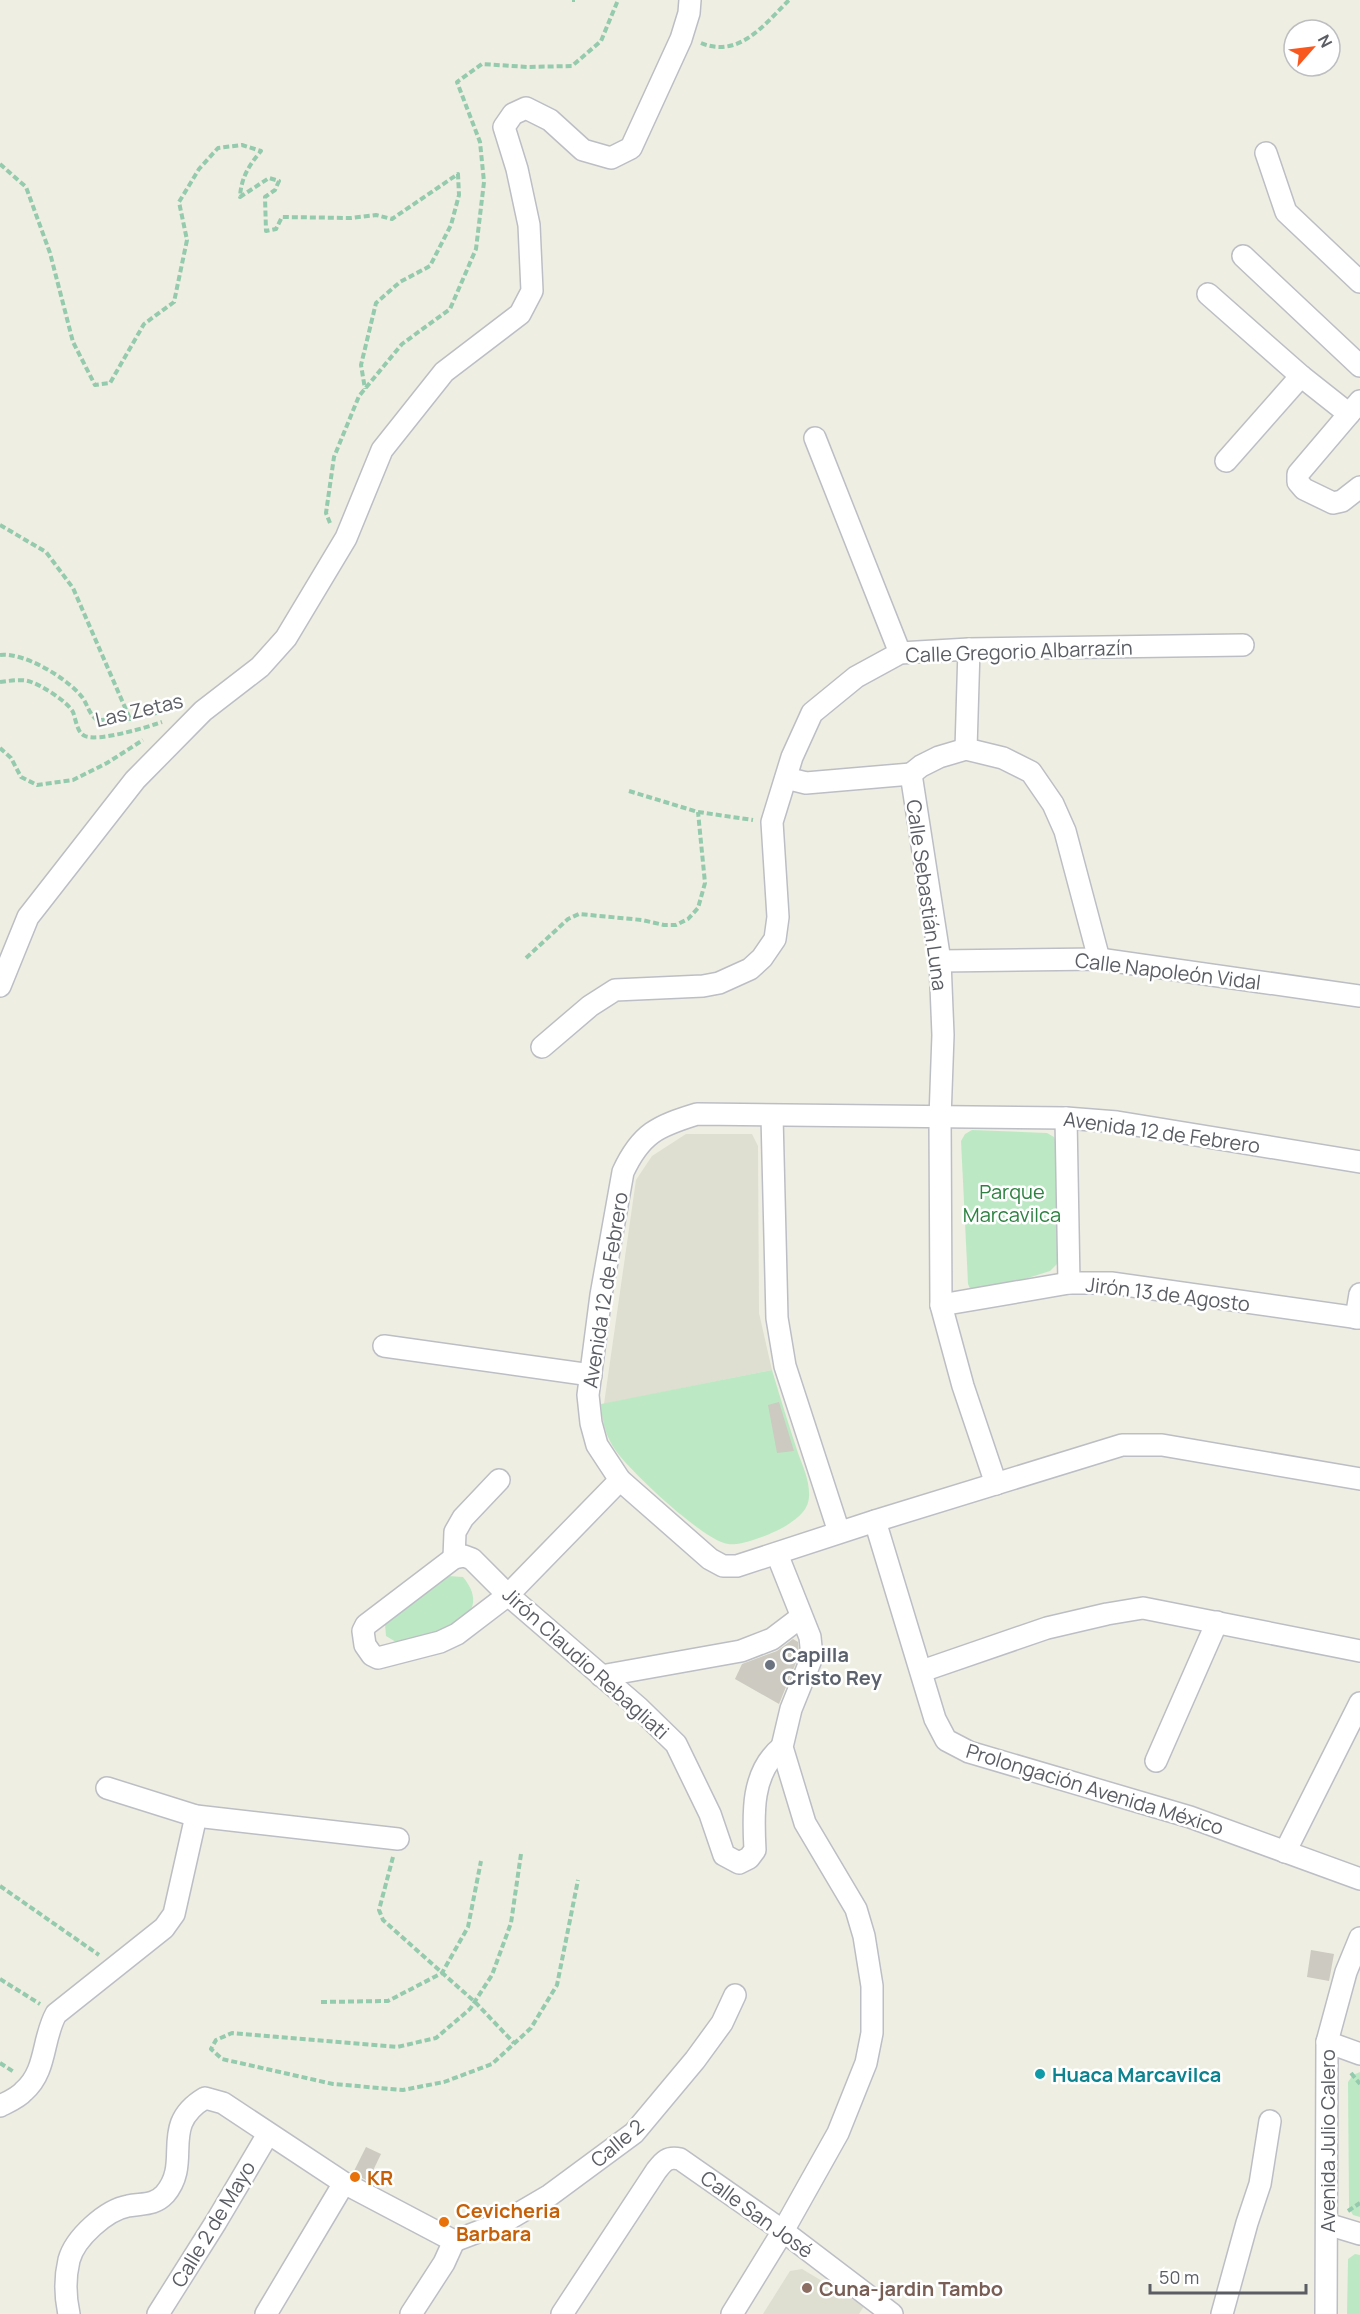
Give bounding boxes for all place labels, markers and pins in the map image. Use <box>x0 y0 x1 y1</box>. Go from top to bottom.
place label: Capilla Cristo Rey <box>782 1641 883 1691</box>
marker: Capilla Cristo Rey <box>763 1658 777 1672</box>
place label: Huaca Marcavilca <box>1052 2061 1221 2088</box>
marker: Huaca Marcavilca <box>1033 2067 1047 2081</box>
place label: KR <box>367 2164 393 2191</box>
marker: KR <box>348 2170 362 2184</box>
place label: Cevicheria Barbara <box>456 2197 560 2247</box>
marker: Cevicheria Barbara <box>437 2215 451 2229</box>
place label: Cuna-jardin Tambo <box>819 2275 1003 2302</box>
marker: Cuna-jardin Tambo <box>800 2281 814 2295</box>

